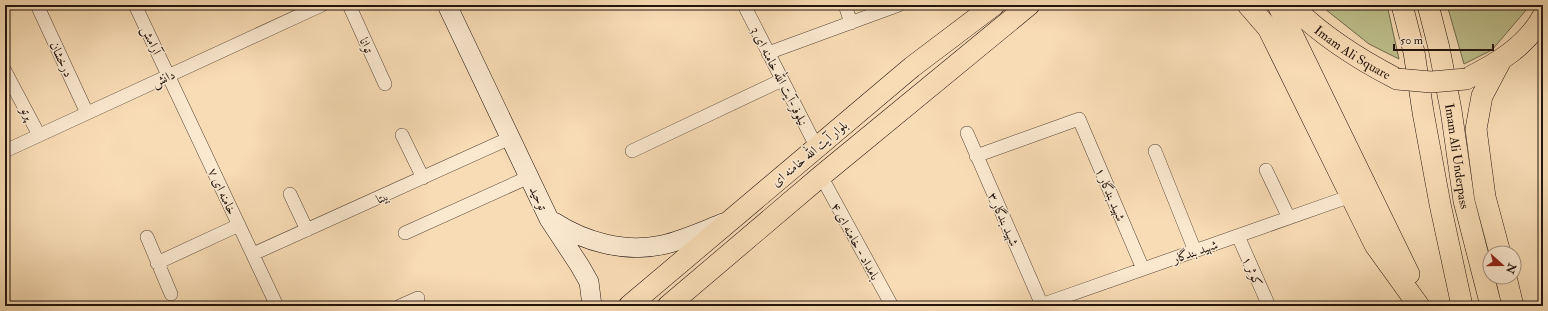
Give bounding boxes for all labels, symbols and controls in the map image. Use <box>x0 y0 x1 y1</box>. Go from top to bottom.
street label: Imam Ali Square <box>1311 22 1394 84</box>
street label: آرامش <box>137 23 165 59</box>
street label: نیلوفر-آیت الله خامنه ای 3 <box>747 23 814 129</box>
scale bar <box>1394 26 1493 52</box>
text: 50 m <box>1400 33 1424 48</box>
street label: توانا <box>356 35 377 56</box>
street label: درخشان <box>46 39 76 80</box>
street label: دانش <box>149 67 178 92</box>
street label: پرتو <box>15 102 38 125</box>
street label: Imam Ali Underpass <box>1441 102 1473 211</box>
street label: بلوار آیت الله خامنه ای <box>766 115 851 190</box>
street label: خامنه ای ۷ <box>204 165 240 217</box>
street label: شهید بندگار ۱ <box>1092 165 1129 224</box>
street label: توحید <box>525 184 551 214</box>
street label: بیتا <box>374 188 391 208</box>
street label: شهید بندگار ۳ <box>984 190 1022 249</box>
street label: بامداد - خامنه ای ۴ <box>827 200 883 283</box>
street label: شهید بندگار <box>1169 237 1220 268</box>
north arrow <box>1482 245 1522 285</box>
street label: کوثر ۱ <box>1238 254 1266 289</box>
text: N <box>1503 261 1519 276</box>

